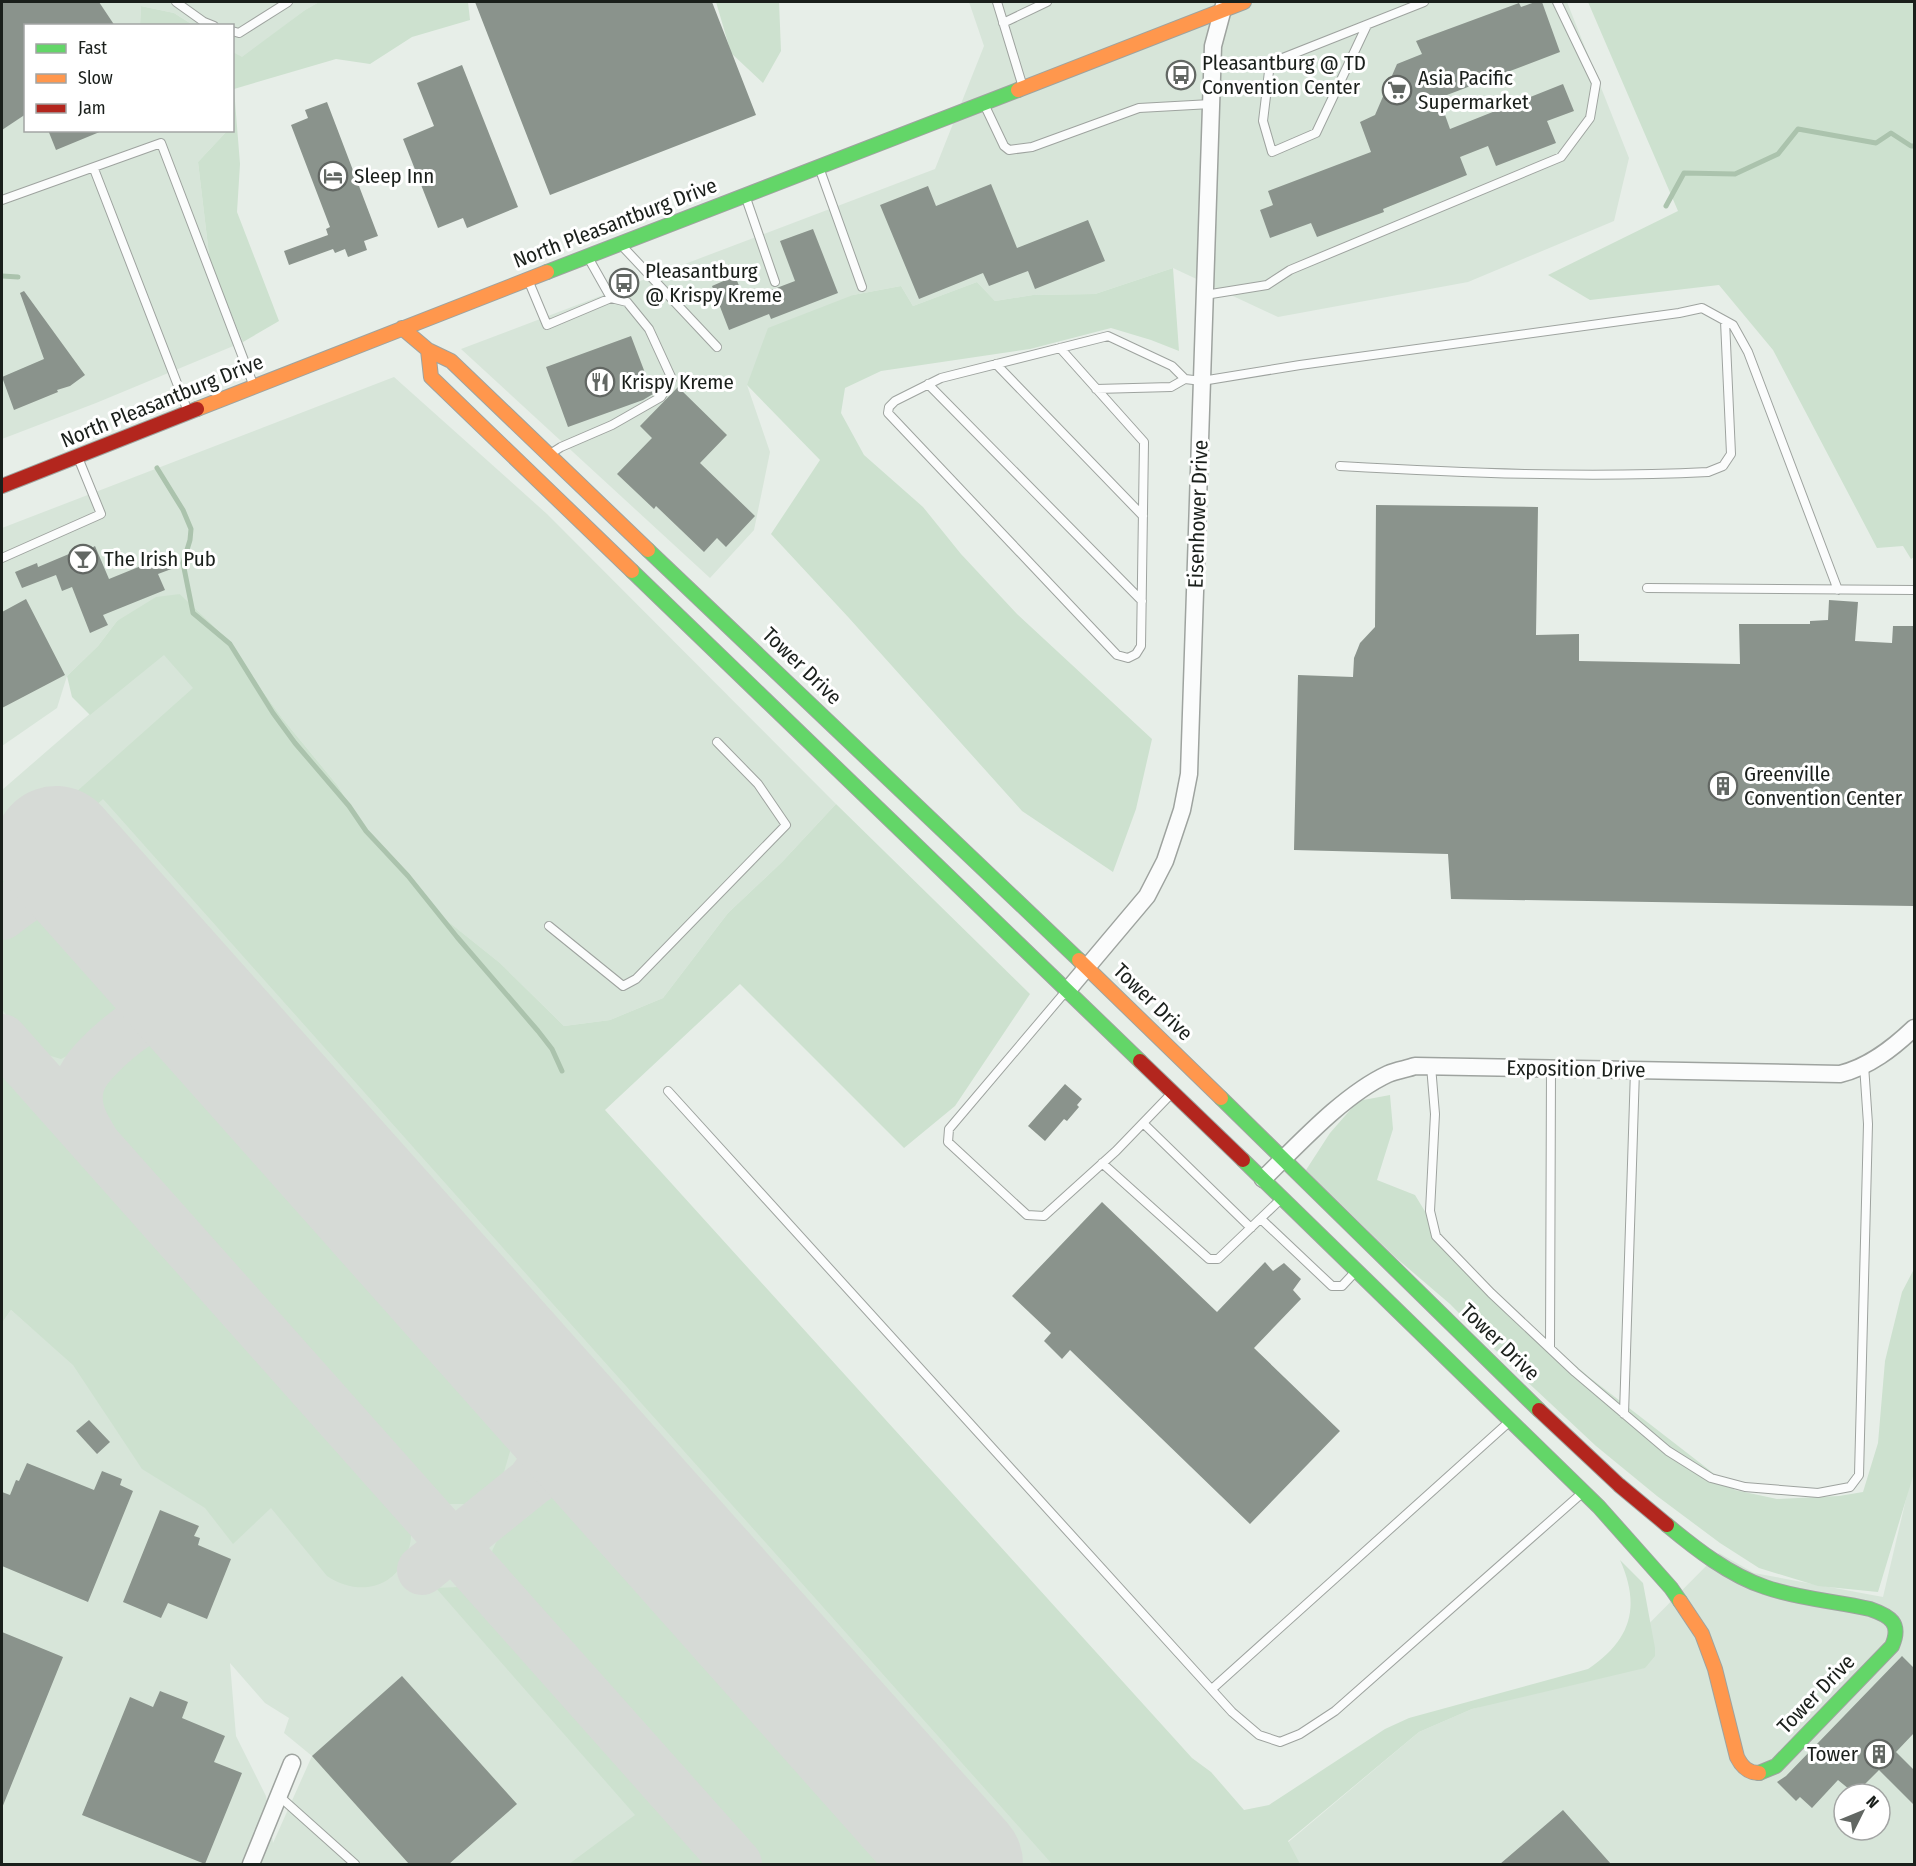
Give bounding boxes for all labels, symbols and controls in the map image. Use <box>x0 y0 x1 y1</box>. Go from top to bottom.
legend <box>24 24 234 132</box>
text: Fast <box>78 37 107 59</box>
place label: Pleasantburg @ TD Convention Center <box>1202 50 1366 100</box>
bus stop icon: Pleasantburg @ TD Convention Center <box>1165 59 1197 91</box>
place label: Asia Pacific Supermarket <box>1418 65 1529 115</box>
text: Slow <box>78 67 113 89</box>
supermarket icon: Asia Pacific Supermarket <box>1381 74 1413 106</box>
text: Jam <box>78 97 106 119</box>
hotel icon: Sleep Inn <box>317 160 349 192</box>
place label: Sleep Inn <box>354 163 434 189</box>
street label: North Pleasantburg Drive <box>509 172 721 274</box>
place label: Pleasantburg @ Krispy Kreme <box>645 258 782 308</box>
bus stop icon: Pleasantburg @ Krispy Kreme <box>608 267 640 299</box>
street label: North Pleasantburg Drive <box>57 348 267 454</box>
restaurant icon: Krispy Kreme <box>584 366 616 398</box>
place label: Krispy Kreme <box>621 369 734 395</box>
street label: Eisenhower Drive <box>1182 439 1214 589</box>
bar icon: The Irish Pub <box>67 543 99 575</box>
place label: The Irish Pub <box>104 546 216 572</box>
street label: Tower Drive <box>757 622 847 710</box>
place label: Greenville Convention Center <box>1744 761 1903 811</box>
building icon: Greenville Convention Center <box>1707 770 1739 802</box>
street label: Tower Drive <box>1108 958 1198 1046</box>
street label: Exposition Drive <box>1506 1055 1646 1083</box>
street label: Tower Drive <box>1455 1298 1545 1386</box>
street label: Tower Drive <box>1772 1649 1860 1739</box>
building icon: Tower <box>1863 1738 1895 1770</box>
place label: Tower <box>1807 1741 1859 1767</box>
north arrow <box>1832 1782 1892 1842</box>
text: N <box>1862 1792 1883 1812</box>

